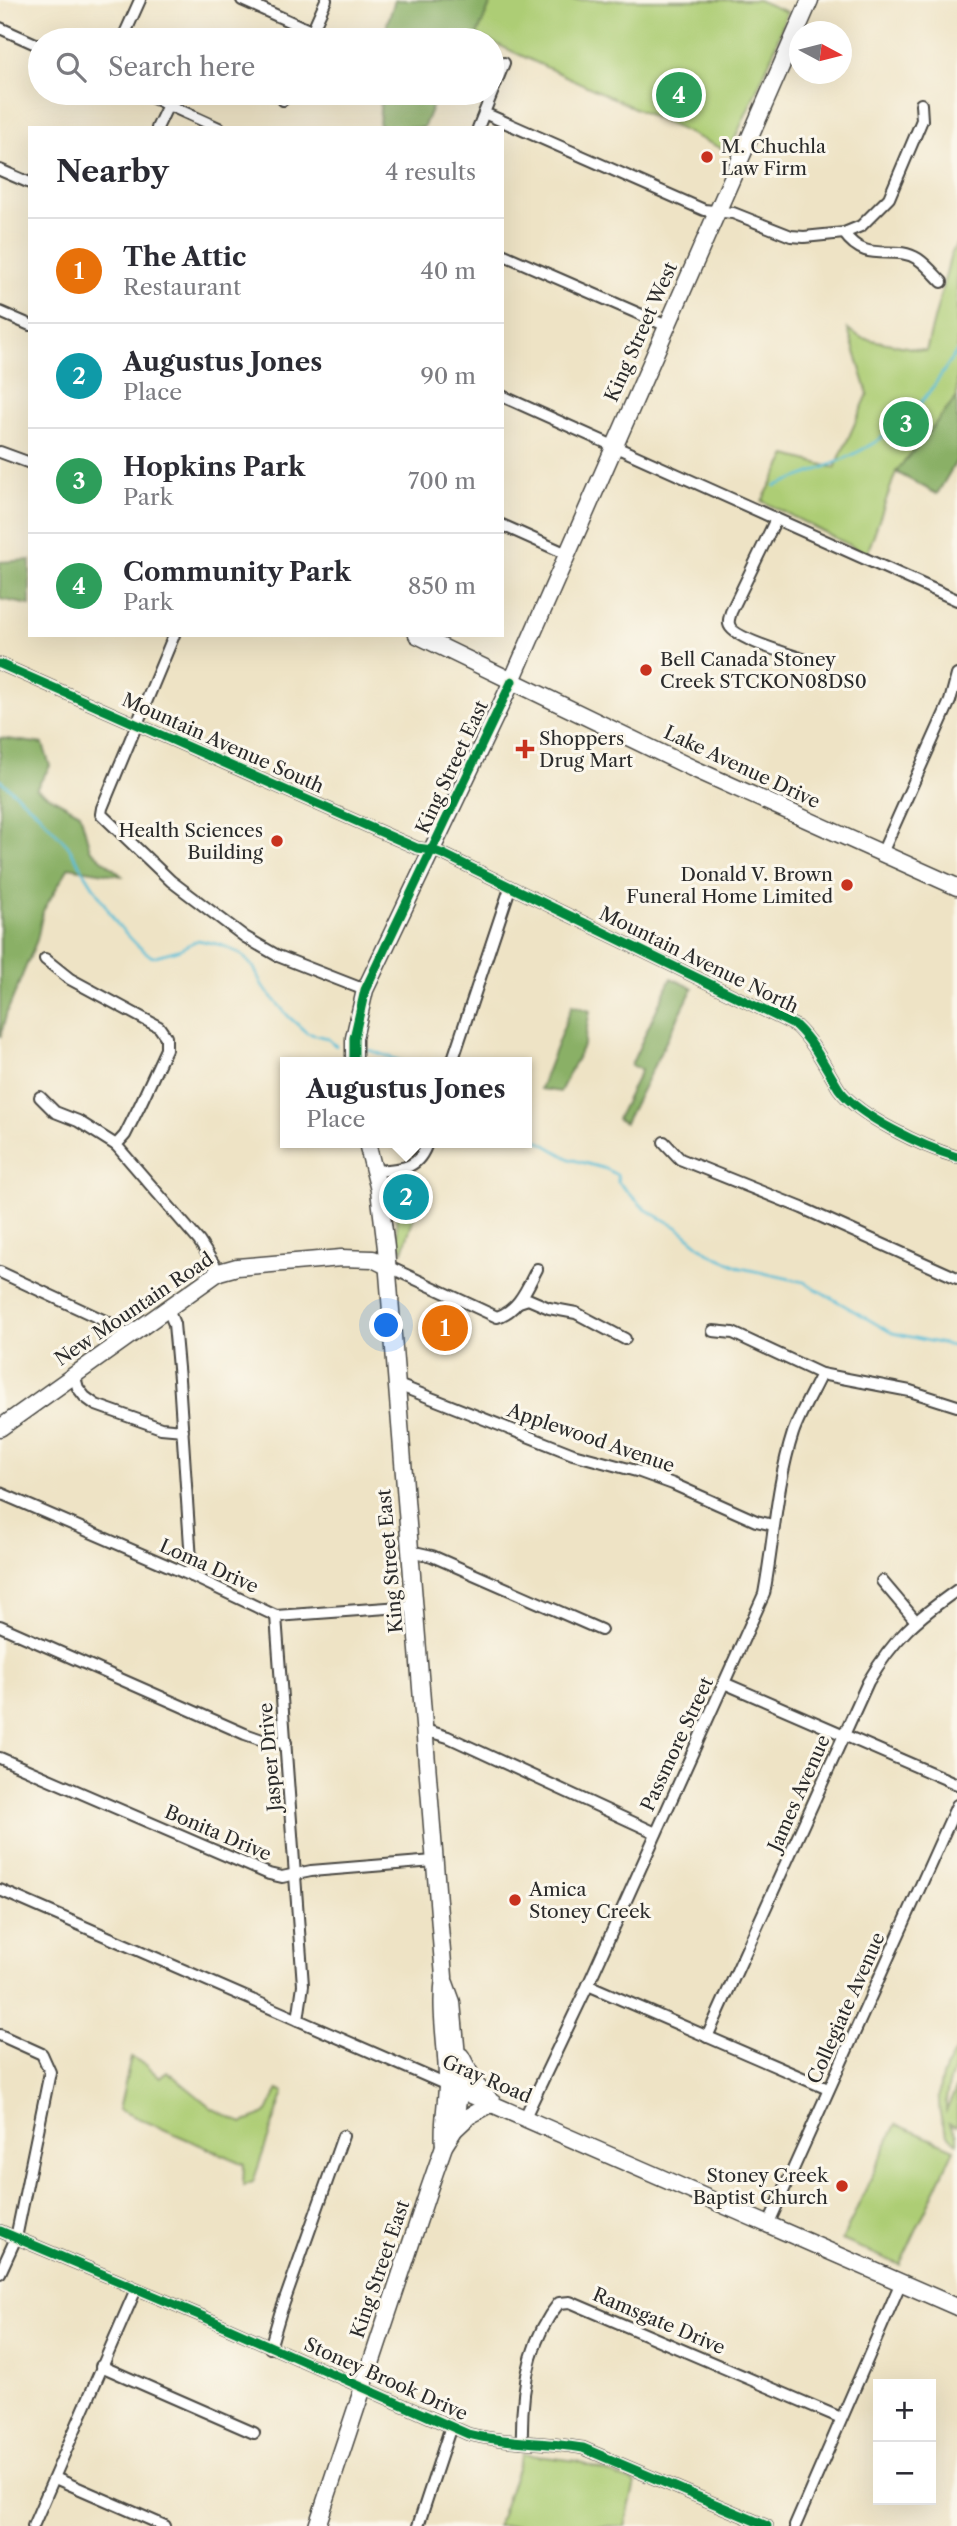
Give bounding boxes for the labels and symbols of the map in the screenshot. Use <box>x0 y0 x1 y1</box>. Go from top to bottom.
north arrow <box>789 21 852 84</box>
pin: 4 <box>656 69 702 121</box>
place label: M. Chuchla Law Firm <box>721 135 826 180</box>
marker: M. Chuchla Law Firm <box>699 149 715 165</box>
street label: King Street West <box>600 258 682 405</box>
pin: 3 <box>883 398 929 450</box>
place label: Bell Canada Stoney Creek STCKON08DS0 <box>660 648 867 693</box>
marker: Bell Canada Stoney Creek STCKON08DS0 <box>638 662 654 678</box>
street label: Mountain Avenue South <box>118 688 328 798</box>
street label: King Street East <box>411 696 493 837</box>
street label: Lake Avenue Drive <box>660 721 824 813</box>
place label: Shoppers Drug Mart <box>539 727 633 772</box>
marker: Shoppers Drug Mart <box>517 741 533 757</box>
place label: Health Sciences Building <box>119 819 264 864</box>
marker: Health Sciences Building <box>269 833 285 849</box>
place label: Donald V. Brown Funeral Home Limited <box>626 863 833 908</box>
marker: Donald V. Brown Funeral Home Limited <box>839 877 855 893</box>
street label: Mountain Avenue North <box>596 902 802 1018</box>
pin: 2 <box>383 1171 429 1223</box>
street label: New Mountain Road <box>50 1247 218 1371</box>
pin: 1 <box>422 1302 468 1354</box>
your location <box>369 1308 403 1342</box>
street label: Applewood Avenue <box>503 1398 678 1477</box>
street label: King Street East <box>372 1488 408 1634</box>
street label: Loma Drive <box>156 1534 262 1598</box>
street label: Passmore Street <box>636 1673 718 1815</box>
street label: Jasper Drive <box>254 1702 286 1815</box>
street label: James Avenue <box>762 1731 835 1857</box>
street label: Bonita Drive <box>161 1800 275 1866</box>
place label: Amica Stoney Creek <box>528 1878 652 1923</box>
marker: Amica Stoney Creek <box>507 1892 523 1908</box>
street label: Collegiate Avenue <box>802 1929 890 2087</box>
street label: Gray Road <box>439 2050 536 2108</box>
place label: Stoney Creek Baptist Church <box>693 2164 829 2209</box>
marker: Stoney Creek Baptist Church <box>834 2178 850 2194</box>
street label: King Street East <box>346 2197 414 2341</box>
street label: Ramsgate Drive <box>589 2283 729 2359</box>
street label: Stoney Brook Drive <box>301 2333 471 2425</box>

